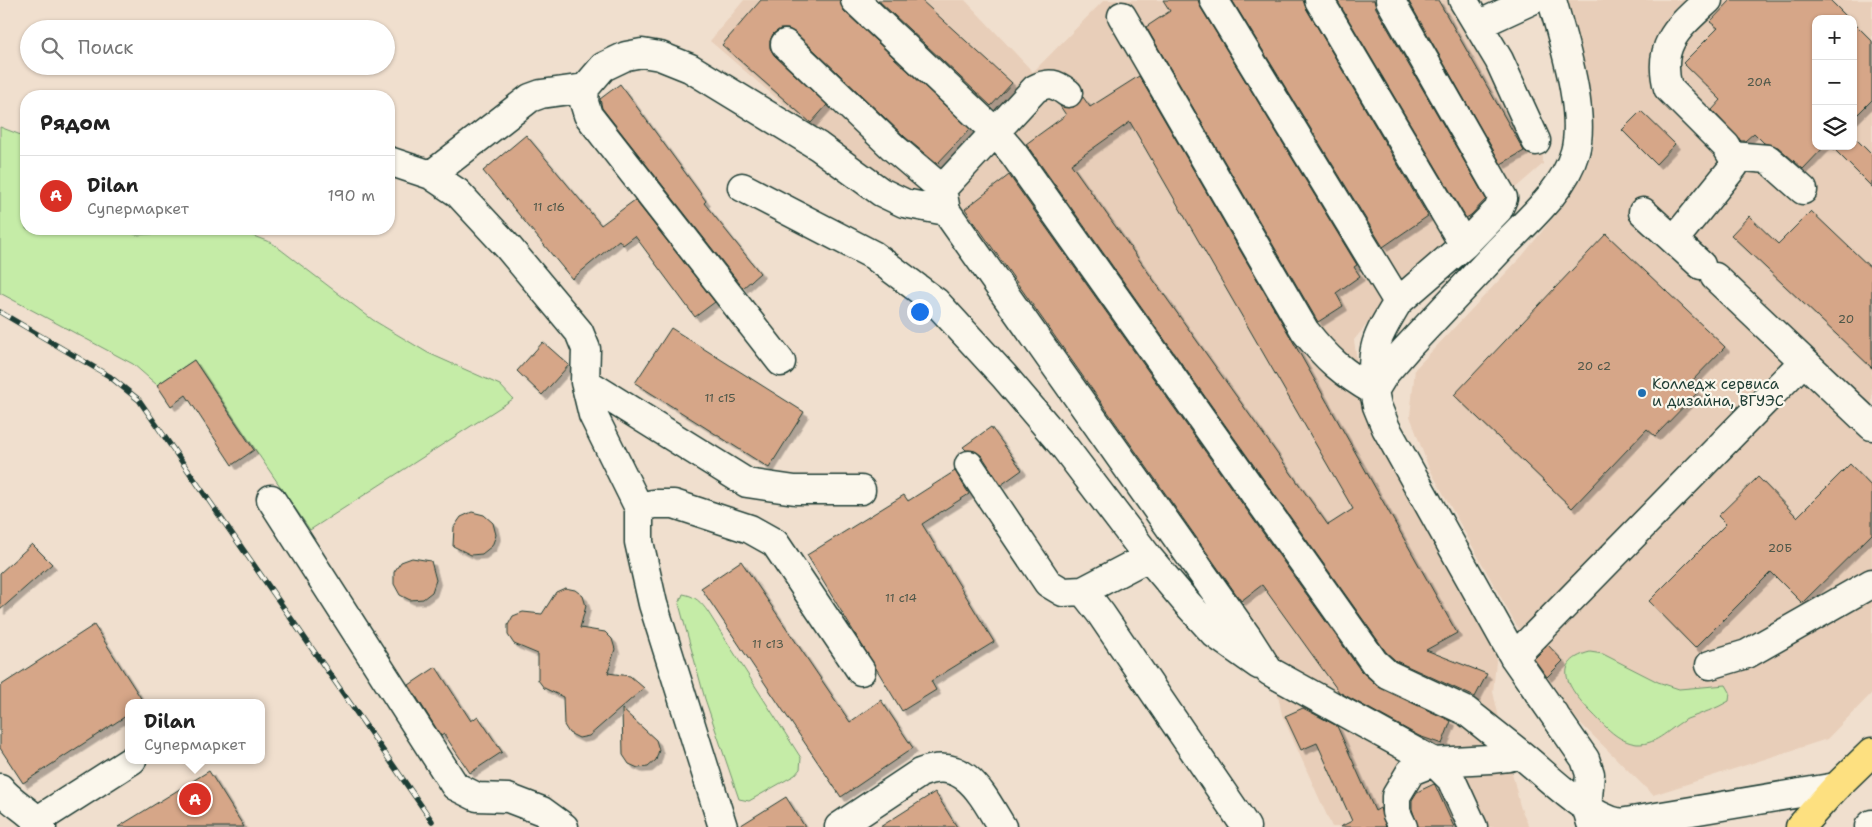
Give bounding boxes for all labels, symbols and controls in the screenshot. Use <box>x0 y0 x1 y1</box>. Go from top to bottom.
map controls <box>1812 15 1857 150</box>
button: + <box>1812 15 1857 60</box>
search box <box>20 20 395 75</box>
icon: search <box>38 34 66 62</box>
text: Поиск <box>78 35 133 60</box>
button: − <box>1812 60 1857 105</box>
house number: 20А <box>1746 74 1772 90</box>
button: layers <box>1812 105 1857 150</box>
text: Рядом <box>40 109 110 137</box>
text: Dilan <box>87 173 138 198</box>
text: A <box>50 185 62 206</box>
text: 190 m <box>328 185 375 206</box>
text: Супермаркет <box>87 198 189 219</box>
house number: 11 с16 <box>533 199 565 215</box>
your location <box>907 299 933 325</box>
house number: 20 <box>1838 311 1854 327</box>
house number: 20 с2 <box>1577 358 1611 374</box>
place label: Колледж сервиса и дизайна, ВГУЭС <box>1652 374 1784 411</box>
marker: Колледж сервиса и дизайна, ВГУЭС <box>1636 387 1648 399</box>
house number: 11 с15 <box>704 390 736 406</box>
house number: 20Б <box>1768 540 1792 556</box>
house number: 11 с14 <box>885 590 917 606</box>
house number: 11 с13 <box>752 636 784 652</box>
popup <box>125 699 265 764</box>
text: Dilan <box>144 709 195 734</box>
text: Супермаркет <box>144 734 246 755</box>
pin: A <box>179 780 211 818</box>

